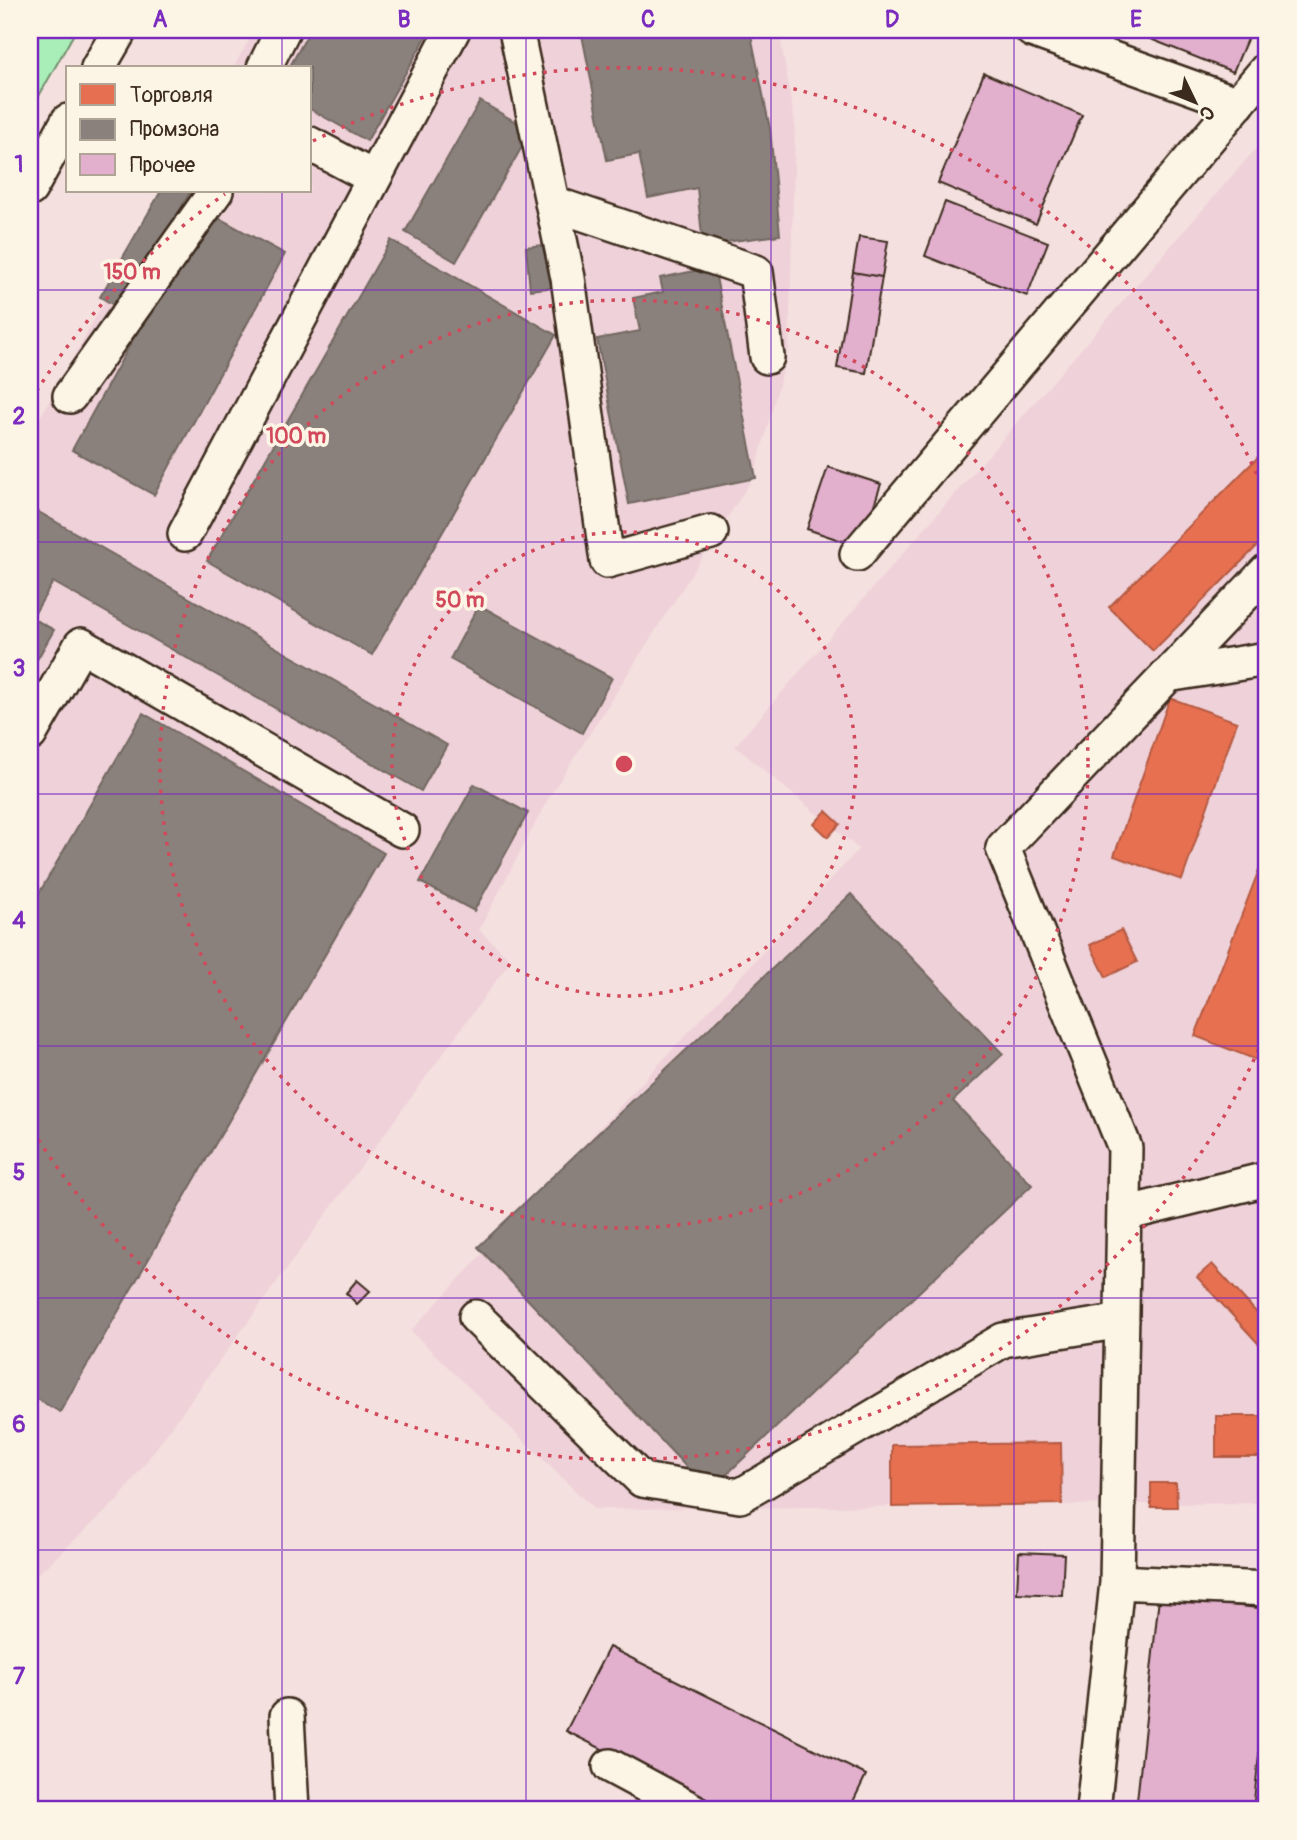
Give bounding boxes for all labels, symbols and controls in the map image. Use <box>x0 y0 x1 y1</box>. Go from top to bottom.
text: A <box>153 5 168 34</box>
text: B <box>397 5 411 34</box>
text: C <box>641 5 655 34</box>
text: D <box>885 5 899 34</box>
text: E <box>1130 5 1142 34</box>
legend <box>66 66 312 192</box>
north arrow <box>1160 66 1230 136</box>
text: Торговля <box>130 82 213 109</box>
text: С <box>1194 100 1219 126</box>
text: Промзона <box>130 116 219 143</box>
text: 1 <box>15 150 24 179</box>
text: Прочее <box>130 152 196 179</box>
text: 150 m <box>103 259 161 286</box>
text: 2 <box>13 402 26 431</box>
text: 100 m <box>266 423 326 450</box>
text: 50 m <box>436 587 485 614</box>
text: 3 <box>13 654 25 683</box>
centre of rings <box>612 752 636 776</box>
text: 4 <box>12 906 26 935</box>
text: 5 <box>13 1158 25 1187</box>
text: 6 <box>12 1410 26 1439</box>
text: 7 <box>13 1662 26 1691</box>

